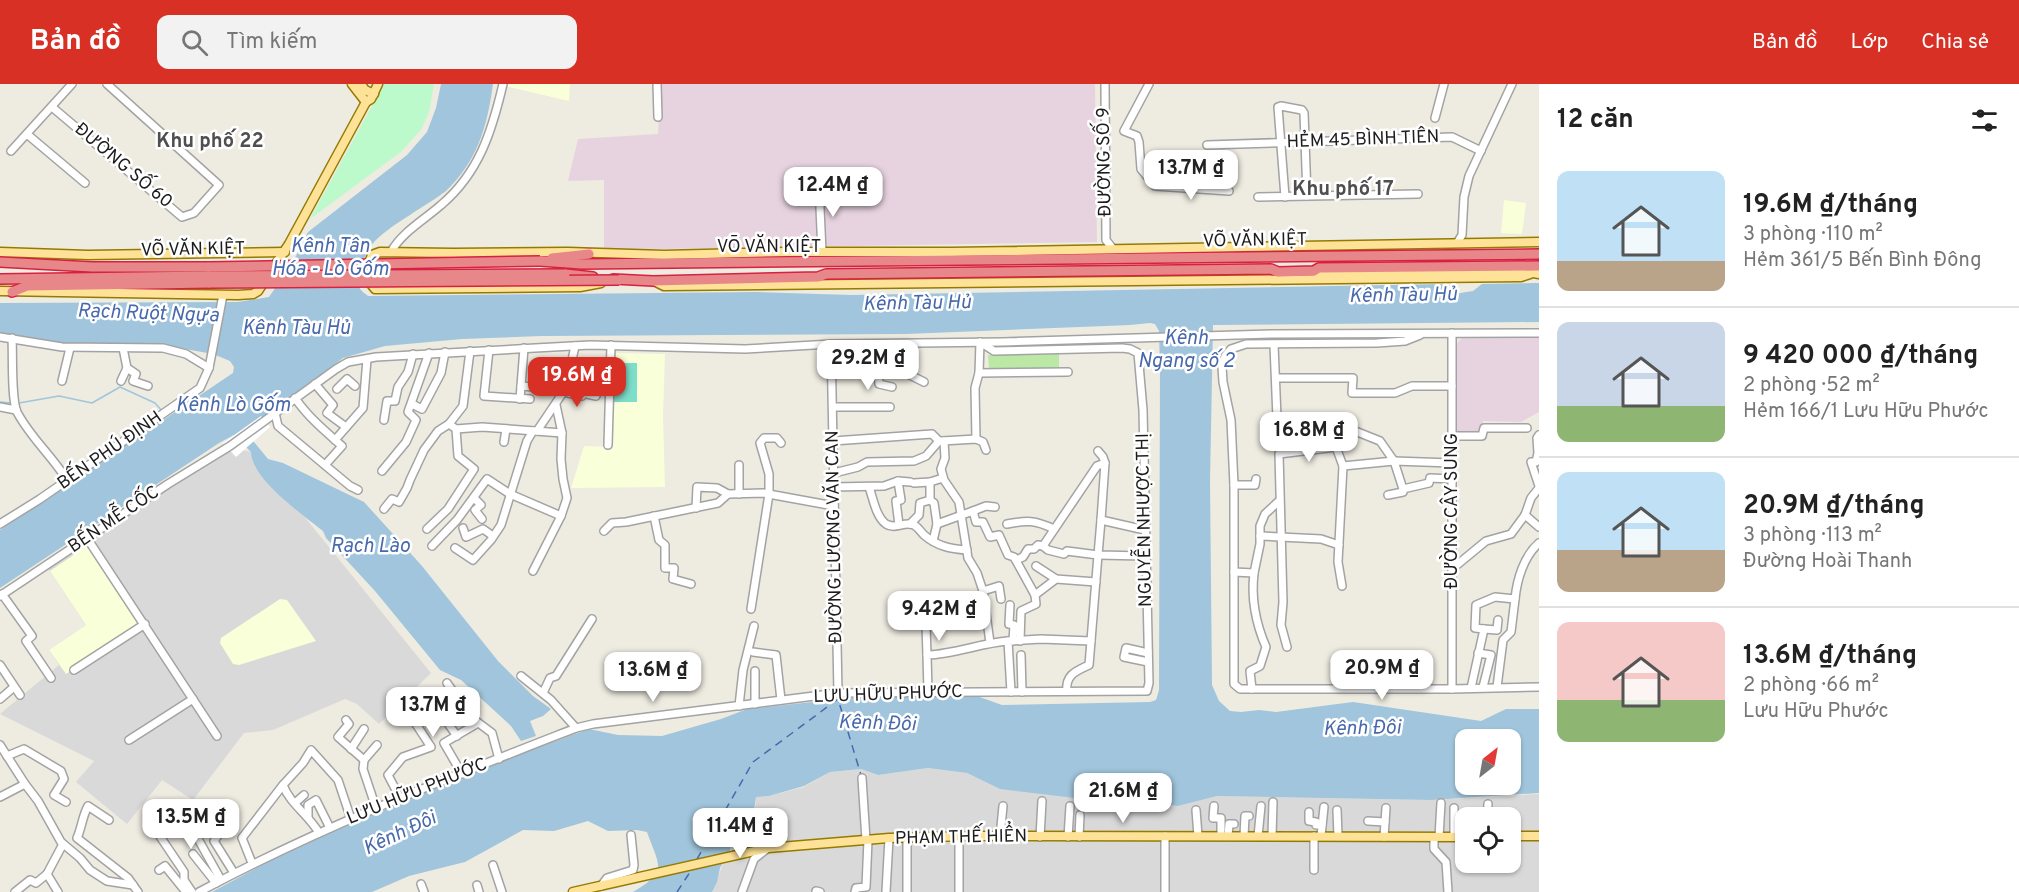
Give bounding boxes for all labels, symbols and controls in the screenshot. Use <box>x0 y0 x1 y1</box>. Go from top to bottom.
search box <box>157 15 577 69</box>
text: Bản đồ <box>30 24 121 60</box>
icon: search <box>178 26 211 59</box>
text: Tìm kiếm <box>226 29 317 56</box>
text: Bản đồ <box>1752 29 1818 56</box>
text: Lớp <box>1851 29 1888 56</box>
text: Chia sẻ <box>1921 29 1989 56</box>
text: 12 căn <box>1557 104 1634 137</box>
icon: filters <box>1968 104 2001 137</box>
street label: ĐƯỜNG SỐ 9 <box>1088 107 1117 217</box>
street label: ĐƯỜNG SỐ 60 <box>69 114 180 214</box>
street label: HẺM 45 BÌNH TIÊN <box>1286 123 1440 154</box>
district label: Khu phố 22 <box>156 128 264 155</box>
pin: 13.7M ₫ <box>1136 150 1246 201</box>
text: 13.7M ₫ <box>1158 156 1224 182</box>
pin: 12.4M ₫ <box>778 167 888 218</box>
text: 12.4M ₫ <box>798 173 868 199</box>
district label: Khu phố 17 <box>1292 176 1394 203</box>
text: 19.6M ₫/tháng <box>1743 189 1918 222</box>
icon: home <box>1605 195 1677 267</box>
text: 3 phòng · 110 m² <box>1743 222 1883 248</box>
street label: VÕ VĂN KIỆT <box>1202 227 1307 253</box>
water label: Kênh Tân Hóa - Lò Gốm <box>271 234 389 283</box>
street label: VÕ VĂN KIỆT <box>717 234 821 259</box>
street label: VÕ VĂN KIỆT <box>140 236 245 262</box>
text: Hẻm 361/5 Bến Bình Đông <box>1743 248 1981 274</box>
water label: Kênh Tàu Hủ <box>1349 282 1458 310</box>
water label: Kênh Tàu Hủ <box>863 290 972 318</box>
water label: Rạch Ruột Ngựa <box>77 299 220 329</box>
water label: Kênh Tàu Hủ <box>242 316 351 342</box>
water label: Kênh Ngang số 2 <box>1138 326 1236 375</box>
pin: 29.2M ₫ <box>813 340 923 391</box>
text: 9 420 000 ₫/tháng <box>1743 340 1978 373</box>
text: 29.2M ₫ <box>831 346 905 372</box>
icon: home <box>1605 346 1677 418</box>
pin: 19.6M ₫ <box>522 357 632 408</box>
text: 19.6M ₫ <box>542 363 612 389</box>
text: 2 phòng · 52 m² <box>1743 373 1880 399</box>
water label: Kênh Lò Gốm <box>176 392 291 419</box>
text: Hẻm 166/1 Lưu Hữu Phước <box>1743 399 1988 425</box>
street label: BẾN PHÚ ĐỊNH <box>50 402 167 496</box>
pin: 16.8M ₫ <box>1254 412 1364 463</box>
text: 16.8M ₫ <box>1274 418 1344 444</box>
street label: ĐƯỜNG LƯƠNG VĂN CAN <box>820 430 848 644</box>
street label: NGUYỄN NHƯỢC THỊ <box>1127 433 1158 607</box>
street label: ĐƯỜNG CÂY SUNG <box>1439 433 1464 589</box>
street label: BẾN MỄ CỐC <box>61 477 164 559</box>
text: 20.9M ₫/tháng <box>1743 490 1925 523</box>
icon: home <box>1605 496 1677 568</box>
text: 3 phòng · 113 m² <box>1743 523 1882 549</box>
water label: Rạch Lào <box>330 534 410 560</box>
text: Đường Hoài Thanh <box>1743 549 1912 575</box>
pin: 9.42M ₫ <box>884 591 994 642</box>
text: 9.42M ₫ <box>902 597 976 623</box>
text: 13.6M ₫/tháng <box>1743 640 1917 673</box>
icon: home <box>1605 646 1677 718</box>
pin: 20.9M ₫ <box>1327 650 1437 701</box>
pin: 13.6M ₫ <box>598 652 708 703</box>
text: 20.9M ₫ <box>1344 656 1420 682</box>
text: 13.6M ₫ <box>618 658 688 684</box>
text: 2 phòng · 66 m² <box>1743 673 1879 699</box>
street label: LƯU HỮU PHƯỚC <box>813 679 963 709</box>
pin: 13.7M ₫ <box>378 687 488 738</box>
text: 13.7M ₫ <box>400 693 466 719</box>
text: Lưu Hữu Phước <box>1743 699 1888 725</box>
water label: Kênh Đôi <box>838 710 917 738</box>
water label: Kênh Đôi <box>1323 715 1402 743</box>
north arrow <box>1455 729 1521 795</box>
map controls <box>1455 729 1521 873</box>
street label: LƯU HỮU PHƯỚC <box>343 752 491 831</box>
pin: 21.6M ₫ <box>1068 773 1178 824</box>
text: 21.6M ₫ <box>1088 779 1158 805</box>
pin: 13.5M ₫ <box>136 799 246 850</box>
text: 13.5M ₫ <box>156 805 226 831</box>
water label: Kênh Đôi <box>359 805 442 862</box>
button: locate <box>1455 807 1521 873</box>
pin: 11.4M ₫ <box>685 808 795 859</box>
text: 11.4M ₫ <box>707 814 773 840</box>
street label: PHẠM THẾ HIỂN <box>895 818 1027 851</box>

